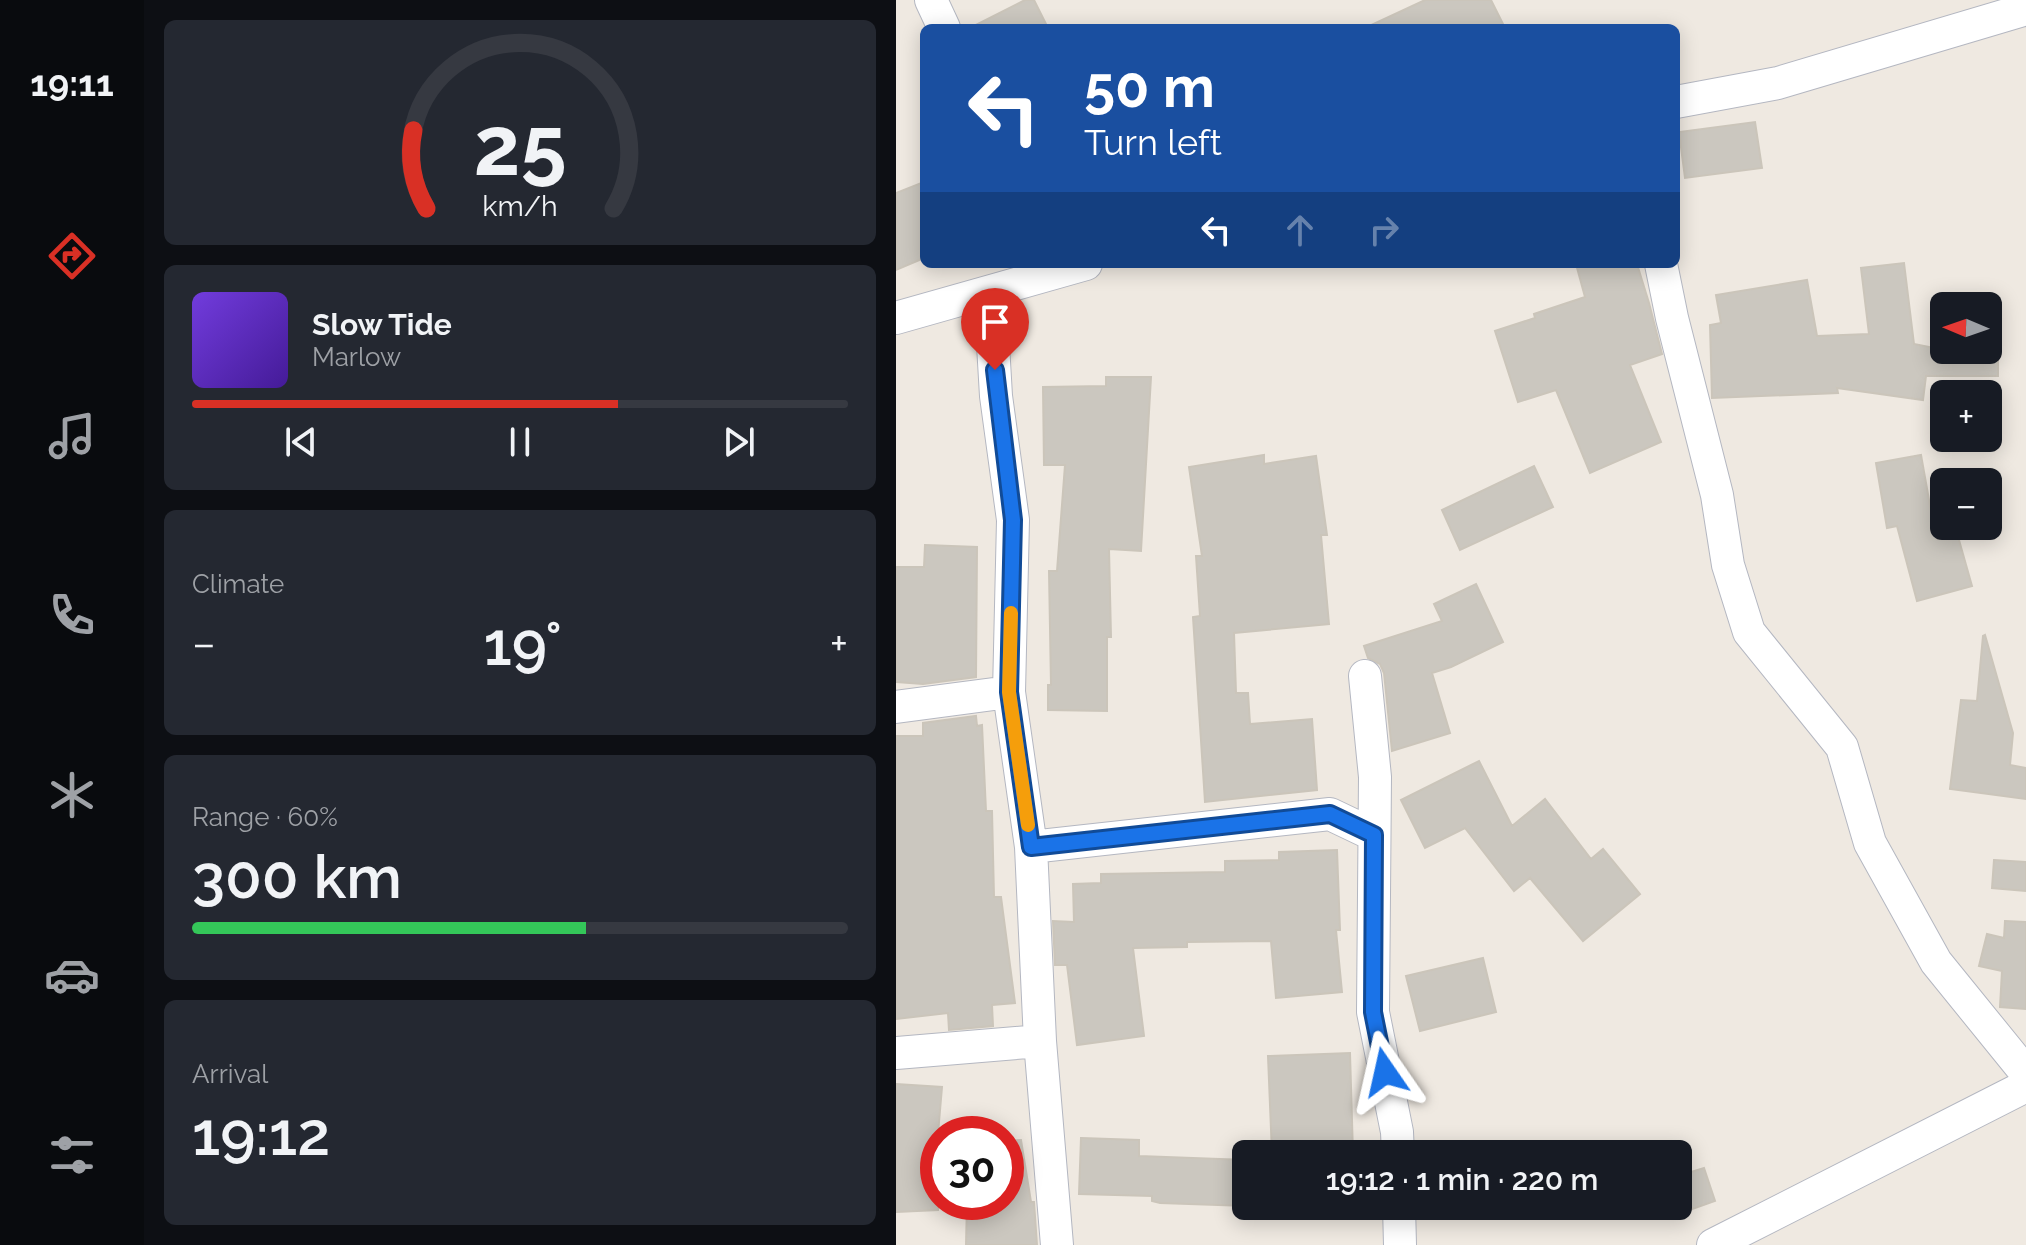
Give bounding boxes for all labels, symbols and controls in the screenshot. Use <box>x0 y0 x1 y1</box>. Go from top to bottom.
text: 50 m <box>1084 54 1215 120</box>
icon: left <box>952 56 1056 160</box>
text: 19:11 <box>30 62 114 104</box>
text: 25 <box>473 96 567 193</box>
text: Turn left <box>1084 121 1222 163</box>
text: km/h <box>482 189 558 223</box>
icon: left <box>1194 208 1238 252</box>
icon: ahead <box>1278 208 1322 252</box>
icon: right <box>1362 208 1406 252</box>
icon: directions <box>44 228 100 284</box>
pin <box>961 288 1029 370</box>
north arrow <box>1930 292 2002 364</box>
map controls <box>1930 292 2002 540</box>
icon: arrive <box>973 300 1017 344</box>
text: Slow Tide <box>312 307 452 342</box>
text: Marlow <box>312 342 401 372</box>
button: + <box>1930 380 2002 452</box>
icon: music <box>44 408 100 464</box>
icon: previous <box>279 420 323 464</box>
icon: pause <box>498 420 542 464</box>
icon: next <box>717 420 761 464</box>
button: − <box>1930 468 2002 540</box>
text: Climate <box>192 569 284 599</box>
icon: phone <box>44 587 100 643</box>
text: 19° <box>483 609 562 679</box>
text: − <box>192 618 216 669</box>
text: + <box>830 618 848 669</box>
icon: climate <box>44 767 100 823</box>
text: Range · 60% <box>192 802 338 832</box>
text: 300 km <box>192 842 402 912</box>
icon: car <box>44 947 100 1003</box>
position arrow <box>1343 1030 1427 1114</box>
text: Arrival <box>192 1059 268 1089</box>
text: 19:12 <box>192 1099 330 1169</box>
speed limit sign: 30 <box>920 1116 1024 1220</box>
icon: filters <box>44 1127 100 1183</box>
text: 19:12 · 1 min · 220 m <box>1326 1162 1598 1197</box>

